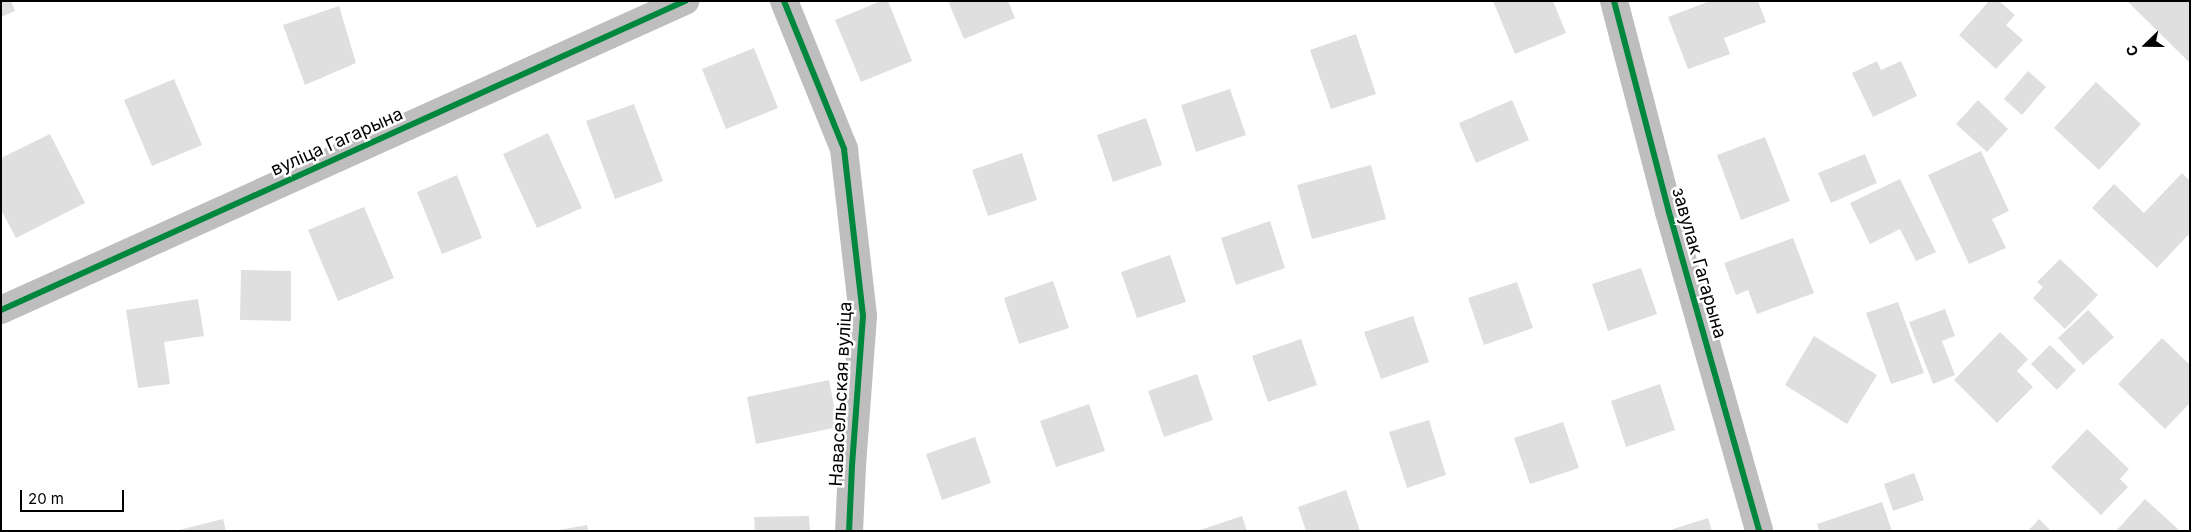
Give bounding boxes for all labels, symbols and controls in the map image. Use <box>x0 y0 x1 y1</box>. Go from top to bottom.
north arrow <box>2121 20 2171 70</box>
text: С <box>2122 43 2141 59</box>
street label: вуліца Гагарына <box>268 103 406 181</box>
street label: завулак Гагарына <box>1667 185 1731 341</box>
street label: Навасельская вуліца <box>825 301 857 487</box>
scale bar <box>22 480 126 512</box>
text: 20 m <box>28 489 64 508</box>

